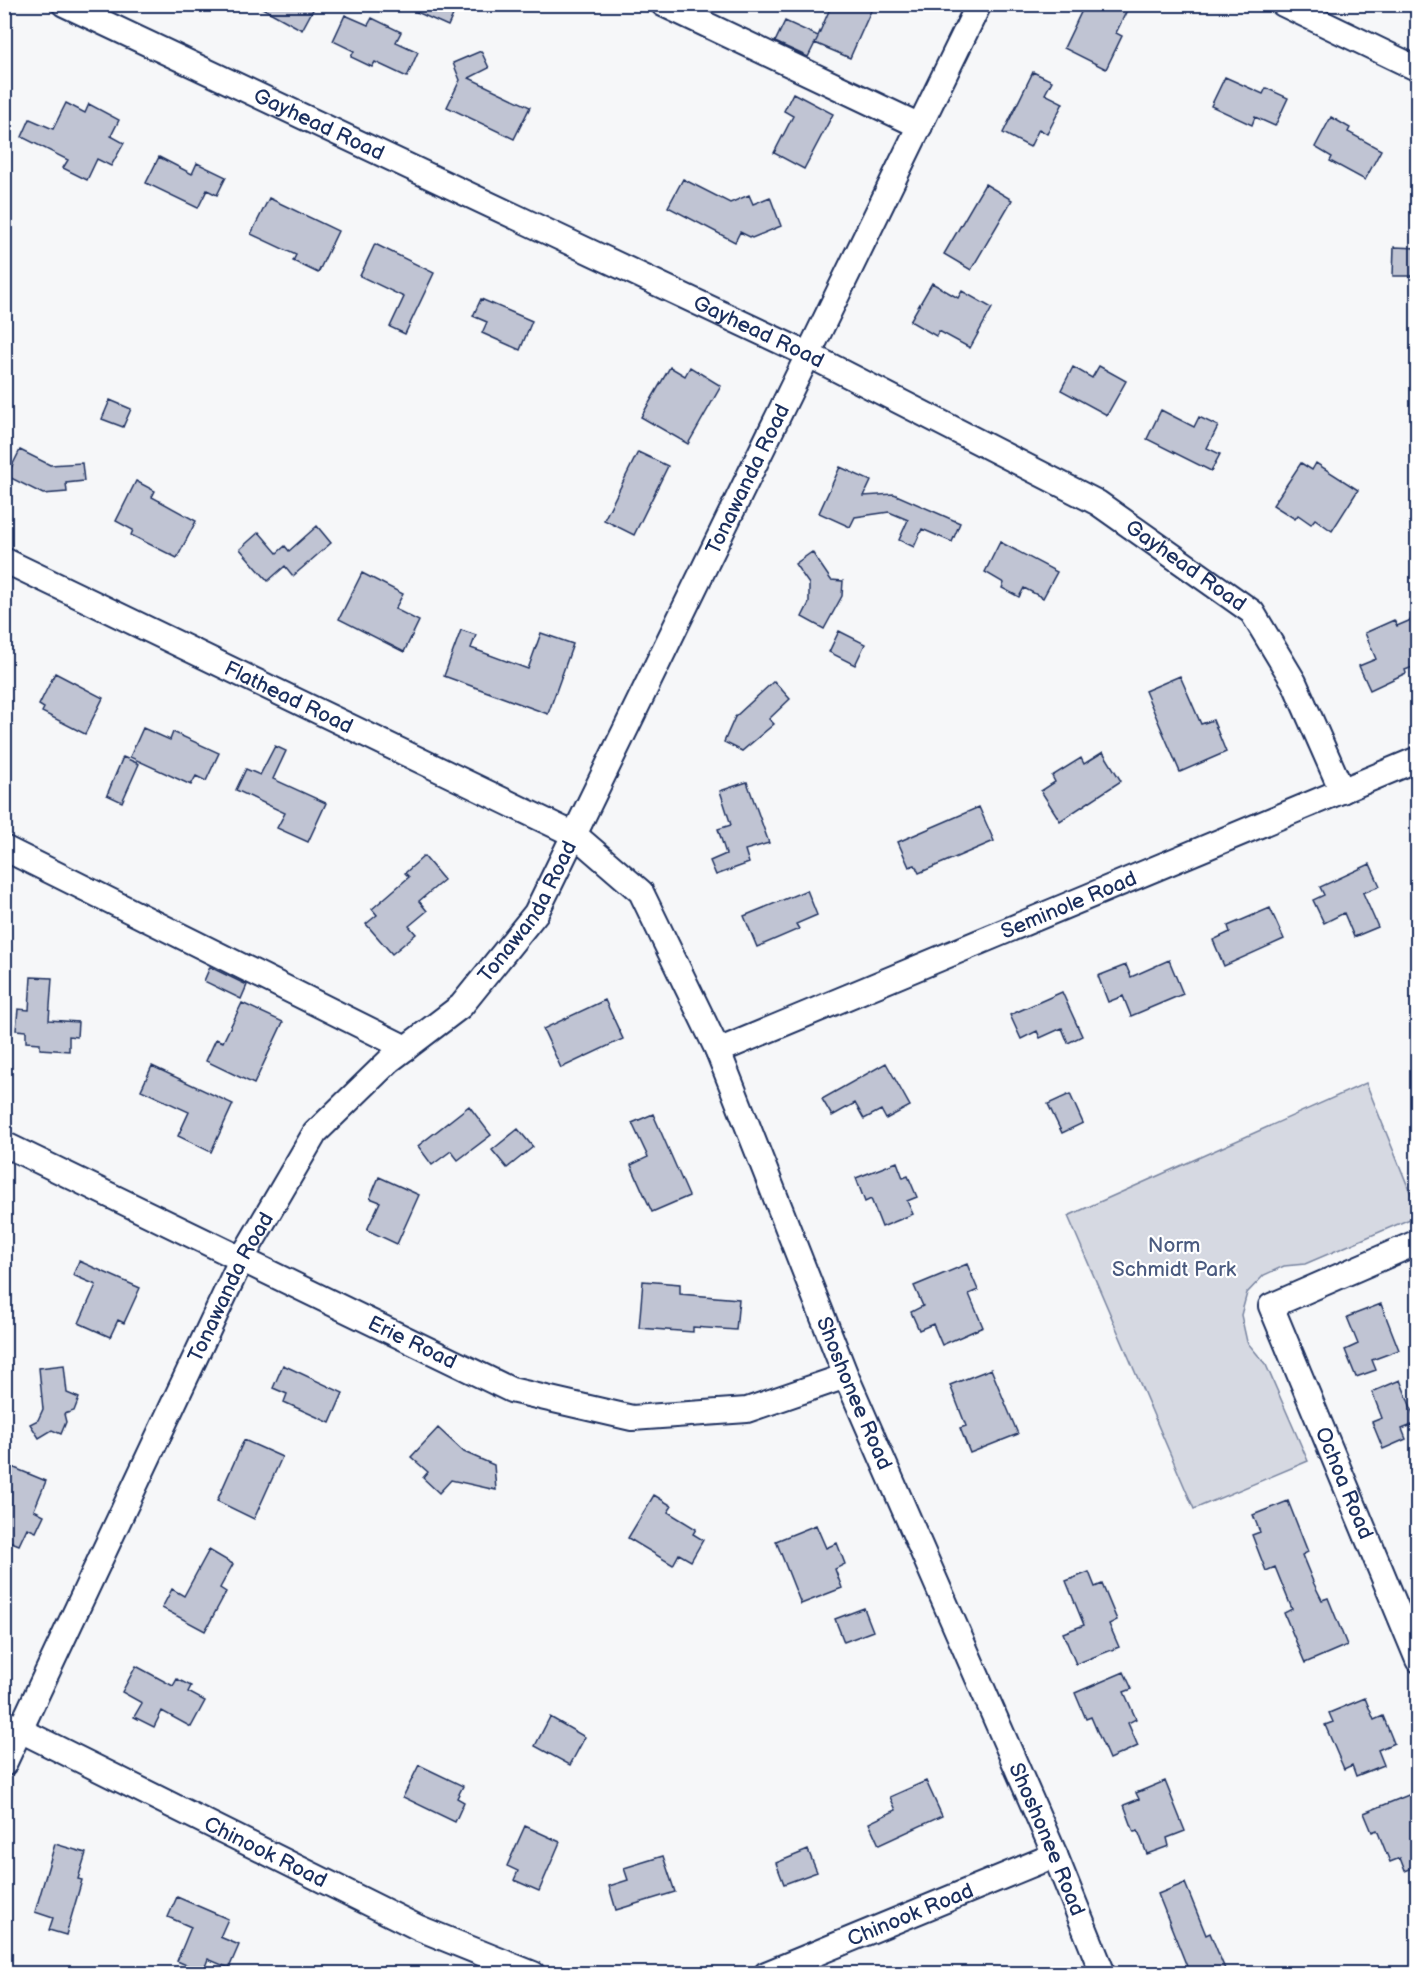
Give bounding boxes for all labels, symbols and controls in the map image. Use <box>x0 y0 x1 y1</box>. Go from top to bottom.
street label: Gayhead Road <box>249 83 388 166</box>
street label: Gayhead Road <box>689 290 828 374</box>
street label: Tonawanda Road <box>701 400 795 559</box>
street label: Gayhead Road <box>1121 515 1251 617</box>
street label: Flathead Road <box>220 656 357 739</box>
street label: Tonawanda Road <box>473 837 582 988</box>
street label: Seminole Road <box>997 866 1141 945</box>
street label: Tonawanda Road <box>183 1208 279 1366</box>
park label: Norm Schmidt Park <box>1112 1233 1237 1282</box>
street label: Erie Road <box>364 1311 461 1375</box>
street label: Shoshonee Road <box>811 1313 897 1474</box>
street label: Ochoa Road <box>1310 1424 1378 1543</box>
street label: Shoshonee Road <box>1003 1759 1090 1919</box>
street label: Chinook Road <box>200 1811 331 1893</box>
street label: Chinook Road <box>844 1878 977 1952</box>

